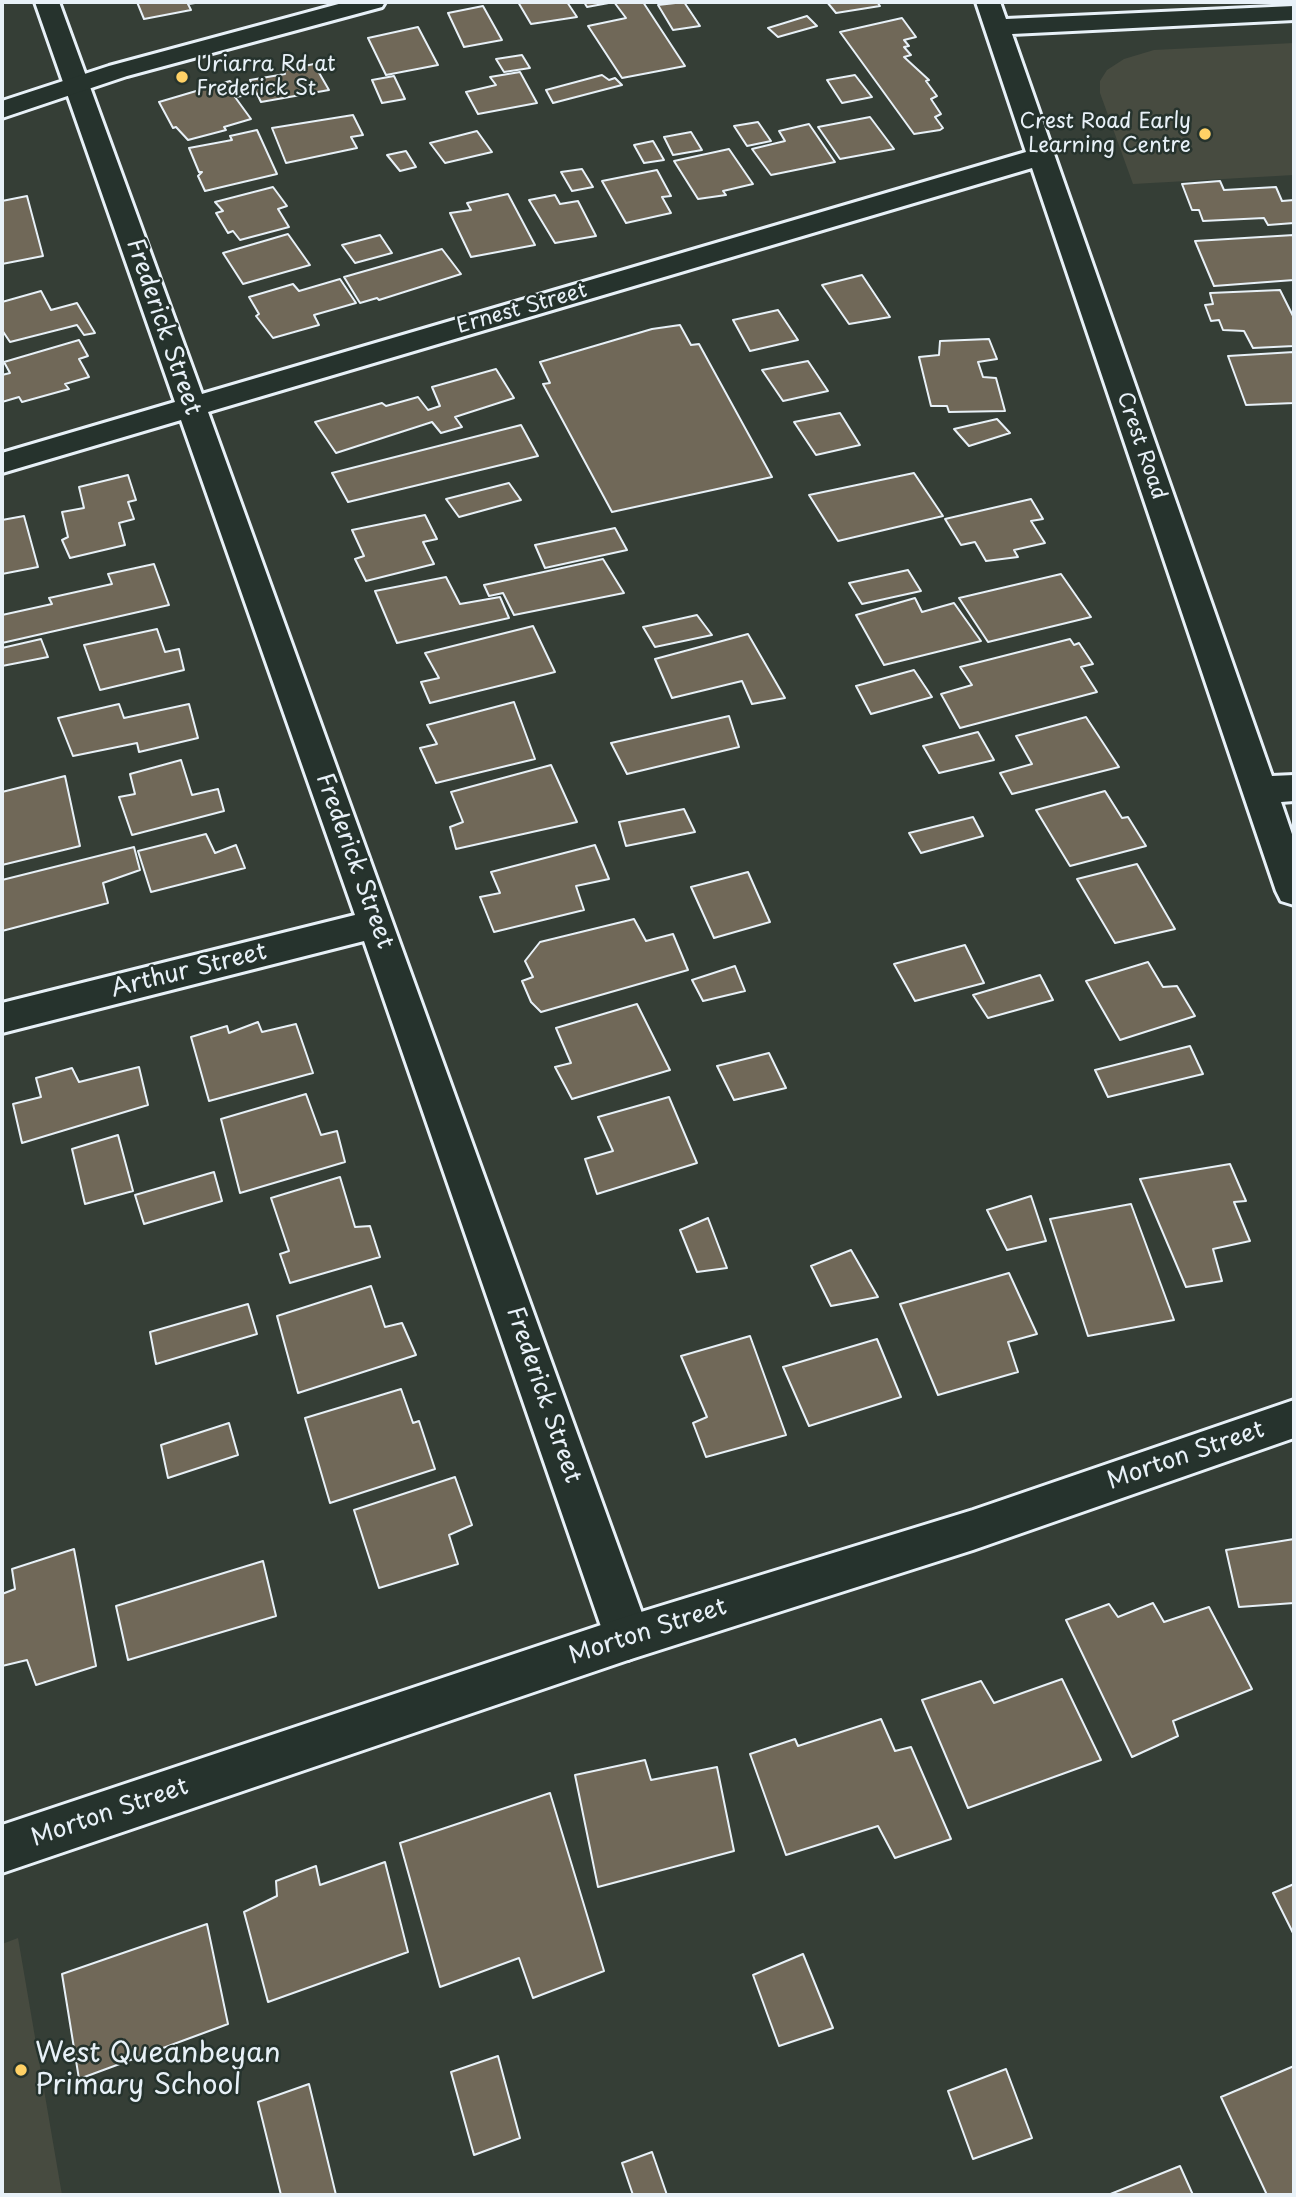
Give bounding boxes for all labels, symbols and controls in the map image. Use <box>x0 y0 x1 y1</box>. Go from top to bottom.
place label: Uriarra Rd at Frederick St <box>196 52 336 102</box>
marker: Uriarra Rd at Frederick St <box>174 69 190 85</box>
place label: Crest Road Early Learning Centre <box>1019 109 1191 159</box>
marker: Crest Road Early Learning Centre <box>1197 126 1213 142</box>
street label: Frederick Street <box>119 235 207 419</box>
street label: Ernest Street <box>454 278 590 340</box>
street label: Crest Road <box>1111 389 1171 503</box>
street label: Frederick Street <box>309 769 399 953</box>
street label: Arthur Street <box>108 938 270 1004</box>
street label: Frederick Street <box>499 1303 587 1487</box>
street label: Morton Street <box>1104 1416 1268 1496</box>
street label: Morton Street <box>565 1593 731 1671</box>
street label: Morton Street <box>28 1773 192 1853</box>
place label: West Queanbeyan Primary School <box>35 2037 281 2103</box>
marker: West Queanbeyan Primary School <box>13 2062 29 2078</box>

